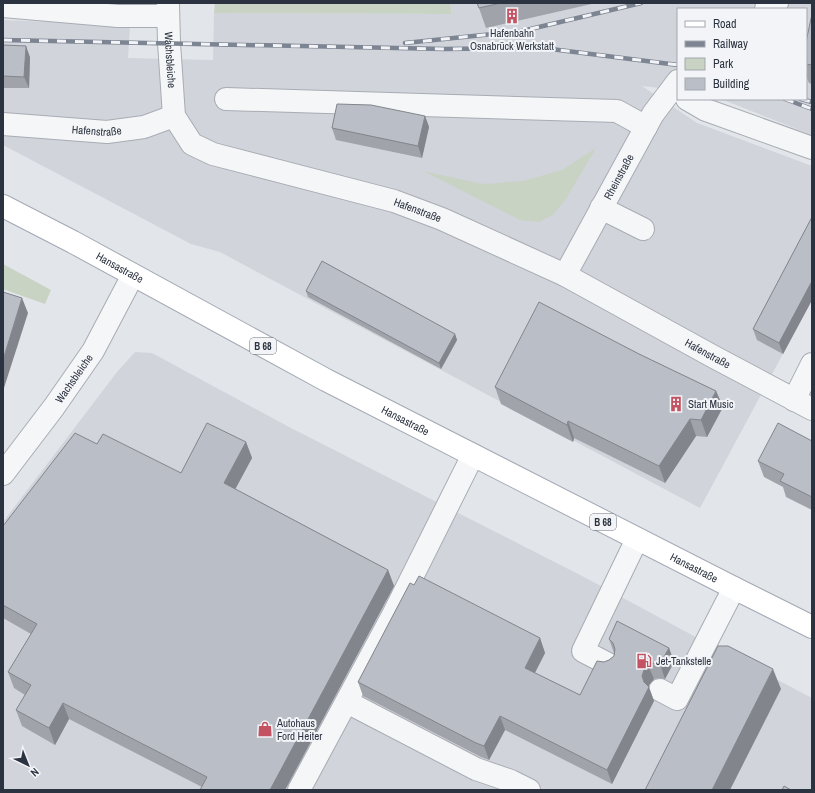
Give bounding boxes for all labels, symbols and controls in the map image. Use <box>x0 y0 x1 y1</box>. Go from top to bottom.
building icon: Hafenbahn Osnabrück Werkstatt <box>503 7 521 25</box>
legend <box>677 8 807 100</box>
text: Road <box>713 16 737 32</box>
place label: Hafenbahn Osnabrück Werkstatt <box>470 26 555 53</box>
street label: Wachsbleiche <box>162 32 179 89</box>
text: Railway <box>713 36 748 52</box>
text: Park <box>713 56 733 72</box>
text: Building <box>713 76 750 92</box>
street label: Hafenstraße <box>71 122 122 139</box>
street label: Rheinstraße <box>601 152 637 202</box>
street label: Hafenstraße <box>392 195 443 225</box>
street label: Hansastraße <box>94 249 146 286</box>
street label: Hafenstraße <box>683 335 733 371</box>
road number: B 68 <box>250 338 276 354</box>
street label: Wachsbleiche <box>52 351 96 406</box>
building icon: Start Music <box>667 395 685 413</box>
place label: Start Music <box>688 397 734 411</box>
street label: Hansastraße <box>379 402 432 438</box>
road number: B 68 <box>590 514 616 530</box>
street label: Hansastraße <box>668 550 720 586</box>
fuel station icon: Jet-Tankstelle <box>635 652 653 670</box>
place label: Jet-Tankstelle <box>656 654 711 668</box>
place label: Autohaus Ford Heiter <box>276 716 322 743</box>
shop icon: Autohaus Ford Heiter <box>256 720 274 738</box>
north arrow <box>8 745 48 785</box>
text: N <box>28 765 42 780</box>

